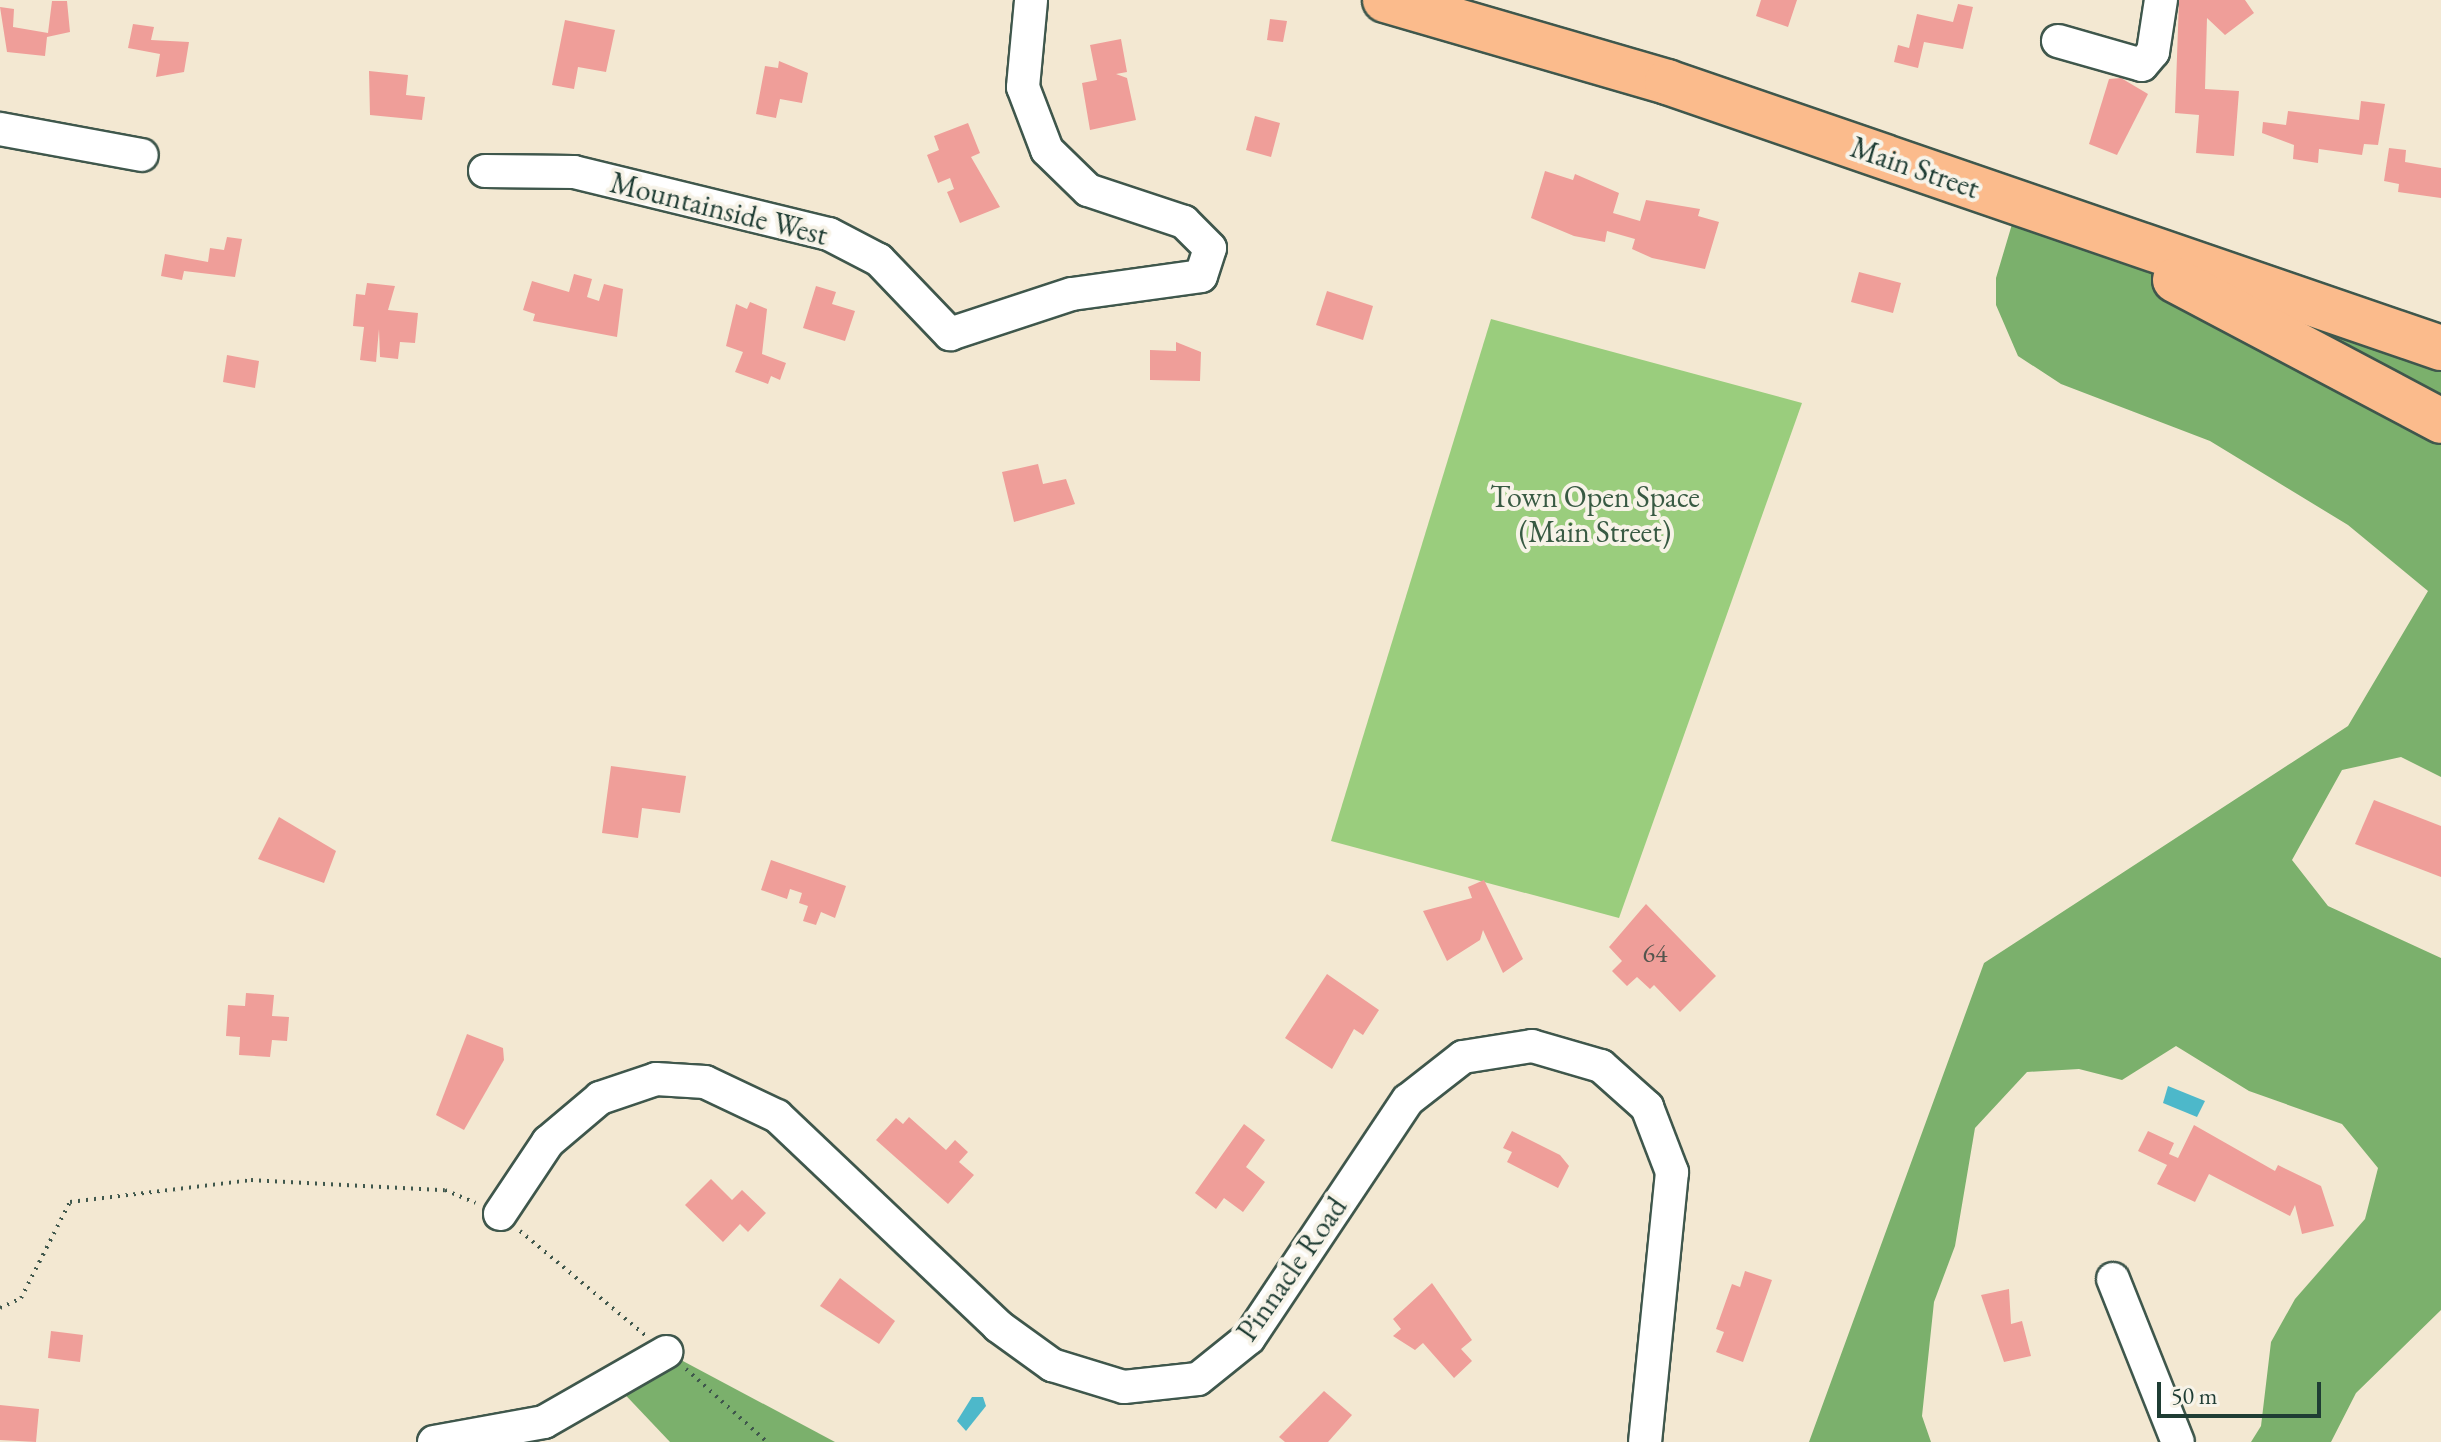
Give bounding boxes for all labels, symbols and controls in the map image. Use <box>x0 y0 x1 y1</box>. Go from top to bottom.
street label: Main Street <box>1846 129 1984 207</box>
street label: Mountainside West <box>607 165 831 253</box>
park label: Town Open Space (Main Street) <box>1490 479 1700 550</box>
house number: 64 <box>1643 938 1667 970</box>
street label: Pinnacle Road <box>1229 1190 1355 1348</box>
scale bar <box>2161 1366 2325 1416</box>
text: 50 m <box>2171 1380 2218 1411</box>

